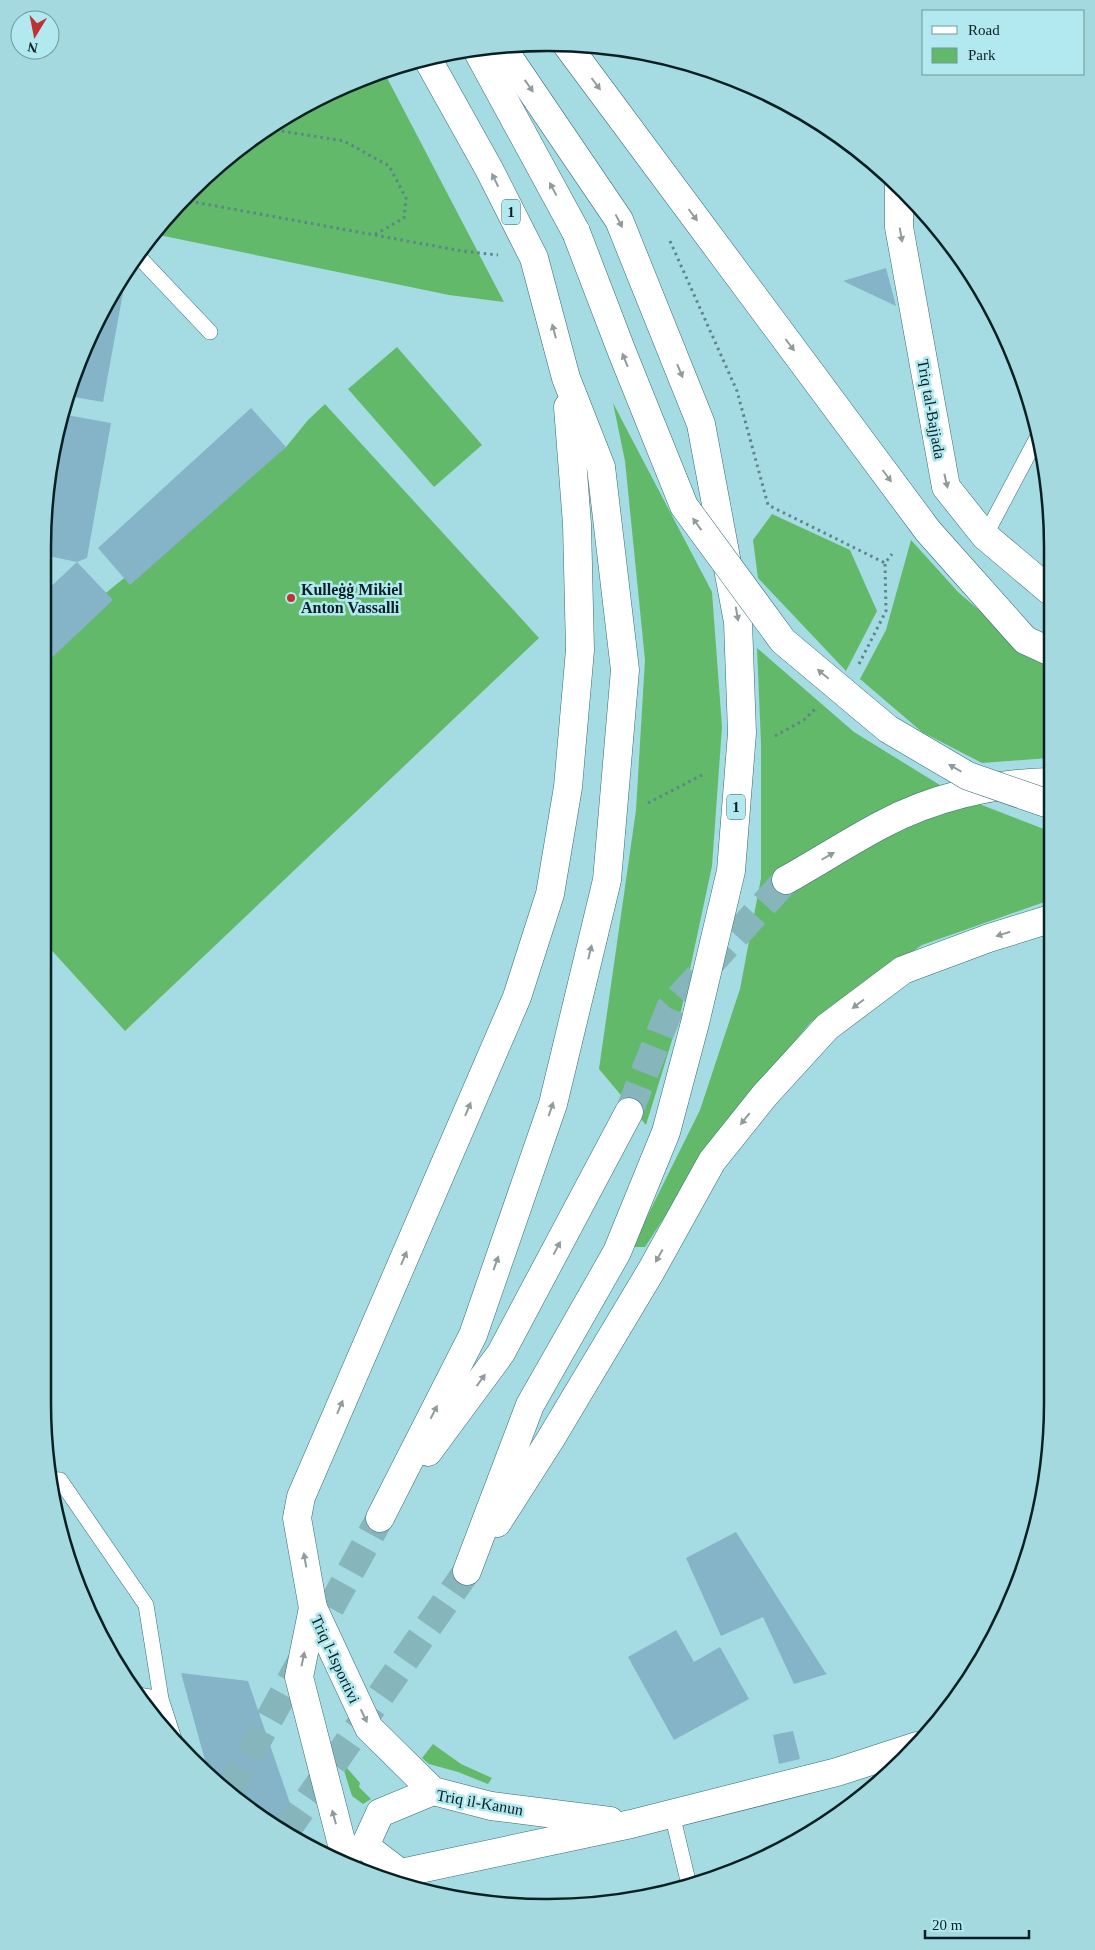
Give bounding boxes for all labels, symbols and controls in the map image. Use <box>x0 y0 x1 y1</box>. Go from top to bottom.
north arrow <box>10 10 60 60</box>
legend <box>922 10 1085 75</box>
text: Road <box>968 22 1000 38</box>
text: N <box>27 39 39 56</box>
text: Park <box>968 47 996 63</box>
one-way arrow <box>591 77 602 90</box>
one-way arrow <box>524 79 534 93</box>
one-way arrow <box>491 173 499 187</box>
one-way arrow <box>549 182 557 197</box>
road number: 1 <box>502 200 520 224</box>
one-way arrow <box>688 208 698 222</box>
one-way arrow <box>615 214 623 228</box>
one-way arrow <box>897 227 905 243</box>
one-way arrow <box>549 323 557 338</box>
one-way arrow <box>785 338 795 352</box>
one-way arrow <box>620 352 628 367</box>
street label: Triq tal-Bajjada <box>913 358 949 461</box>
one-way arrow <box>677 364 684 379</box>
one-way arrow <box>882 469 892 483</box>
one-way arrow <box>942 473 950 488</box>
one-way arrow <box>692 517 702 531</box>
place label: Kulleġġ Mikiel Anton Vassalli <box>301 581 403 616</box>
marker: Kulleġġ Mikiel Anton Vassalli <box>285 592 297 604</box>
one-way arrow <box>733 606 741 622</box>
one-way arrow <box>817 669 830 680</box>
one-way arrow <box>948 764 961 773</box>
road number: 1 <box>727 794 745 820</box>
one-way arrow <box>822 851 835 860</box>
one-way arrow <box>996 930 1011 938</box>
one-way arrow <box>586 944 594 959</box>
one-way arrow <box>851 999 865 1009</box>
one-way arrow <box>465 1102 473 1116</box>
one-way arrow <box>547 1102 555 1117</box>
one-way arrow <box>740 1113 751 1126</box>
one-way arrow <box>553 1240 561 1255</box>
one-way arrow <box>654 1250 663 1263</box>
one-way arrow <box>400 1251 408 1265</box>
one-way arrow <box>493 1255 500 1270</box>
one-way arrow <box>476 1374 487 1387</box>
one-way arrow <box>336 1400 344 1414</box>
one-way arrow <box>430 1405 438 1419</box>
one-way arrow <box>300 1552 308 1568</box>
street label: Triq l-Isportivi <box>307 1613 364 1707</box>
one-way arrow <box>299 1651 307 1667</box>
one-way arrow <box>360 1709 368 1723</box>
street label: Triq il-Kanun <box>435 1786 525 1819</box>
one-way arrow <box>330 1809 338 1824</box>
scale bar <box>925 1908 1029 1940</box>
text: 20 m <box>932 1917 963 1933</box>

